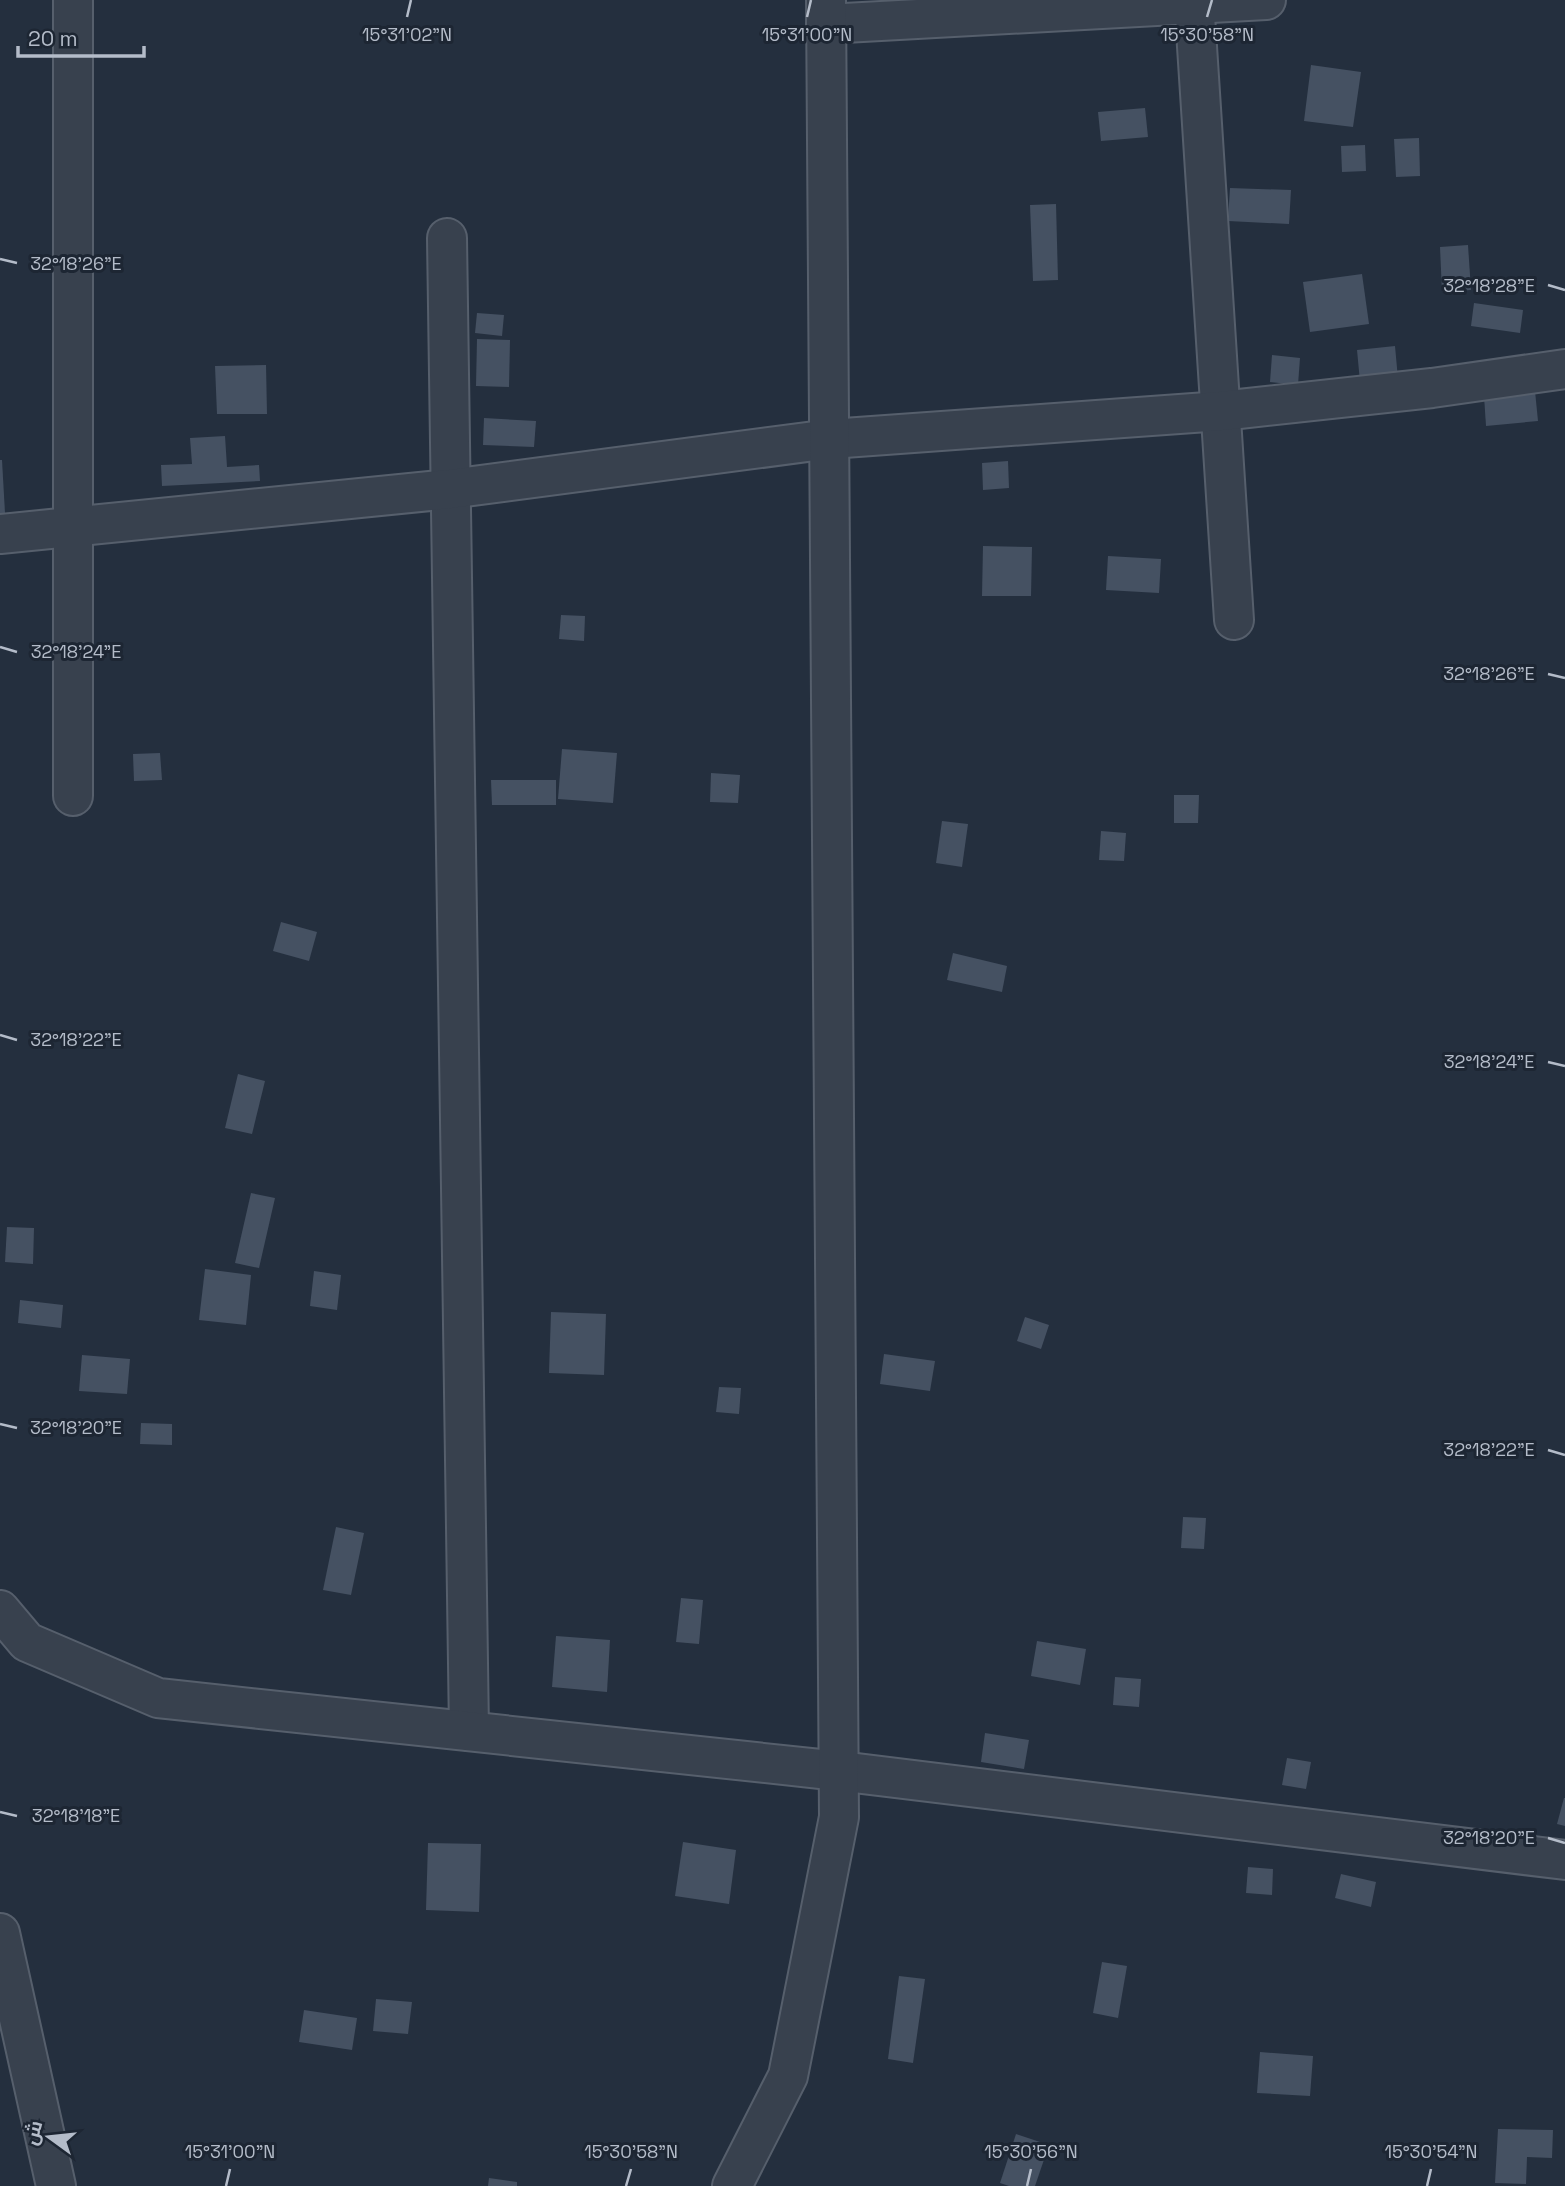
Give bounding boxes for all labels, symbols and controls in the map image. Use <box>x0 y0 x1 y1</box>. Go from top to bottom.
scale bar <box>18 14 144 58</box>
text: 15°31'02"N <box>362 23 452 46</box>
text: 15°31'00"N <box>762 23 852 46</box>
text: 15°30'58"N <box>1160 23 1254 46</box>
text: 20 m <box>28 25 78 52</box>
text: 32°18'26"E <box>30 252 122 275</box>
text: 32°18'28"E <box>1443 274 1535 297</box>
text: 32°18'24"E <box>31 640 121 663</box>
text: 32°18'26"E <box>1443 662 1535 685</box>
text: 32°18'22"E <box>30 1028 122 1051</box>
text: 32°18'24"E <box>1444 1050 1534 1073</box>
text: 32°18'20"E <box>30 1416 122 1439</box>
text: 32°18'22"E <box>1443 1438 1535 1461</box>
text: 32°18'18"E <box>32 1804 120 1827</box>
text: 32°18'20"E <box>1443 1826 1535 1849</box>
north arrow <box>14 2102 84 2172</box>
text: ش <box>18 2118 48 2148</box>
text: 15°31'00"N <box>185 2140 275 2163</box>
text: 15°30'58"N <box>584 2140 678 2163</box>
text: 15°30'56"N <box>984 2140 1078 2163</box>
text: 15°30'54"N <box>1384 2140 1478 2163</box>

